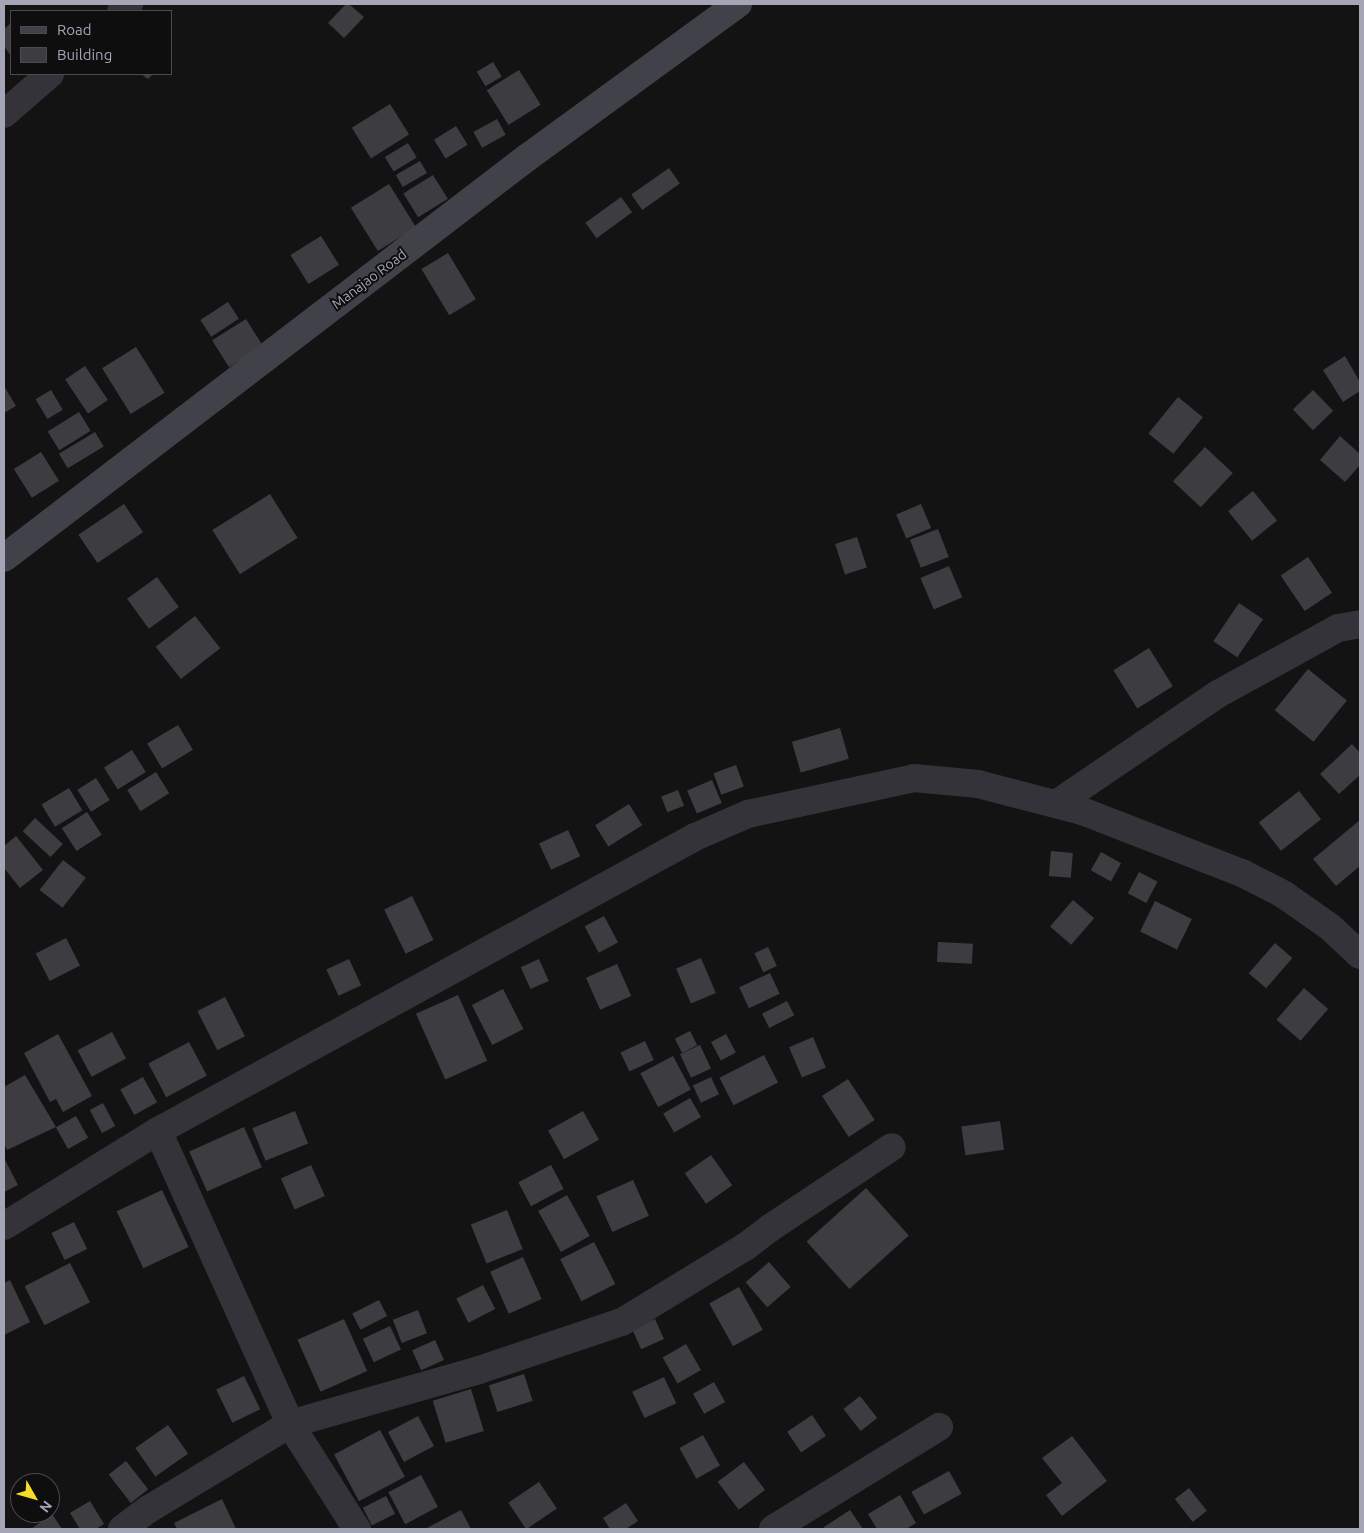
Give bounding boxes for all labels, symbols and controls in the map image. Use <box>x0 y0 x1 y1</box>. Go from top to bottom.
legend <box>10 10 172 75</box>
text: Road <box>57 21 92 38</box>
text: Building <box>57 46 112 63</box>
street label: Manajao Road <box>328 246 410 312</box>
north arrow <box>10 1473 60 1523</box>
text: N <box>37 1498 56 1516</box>

